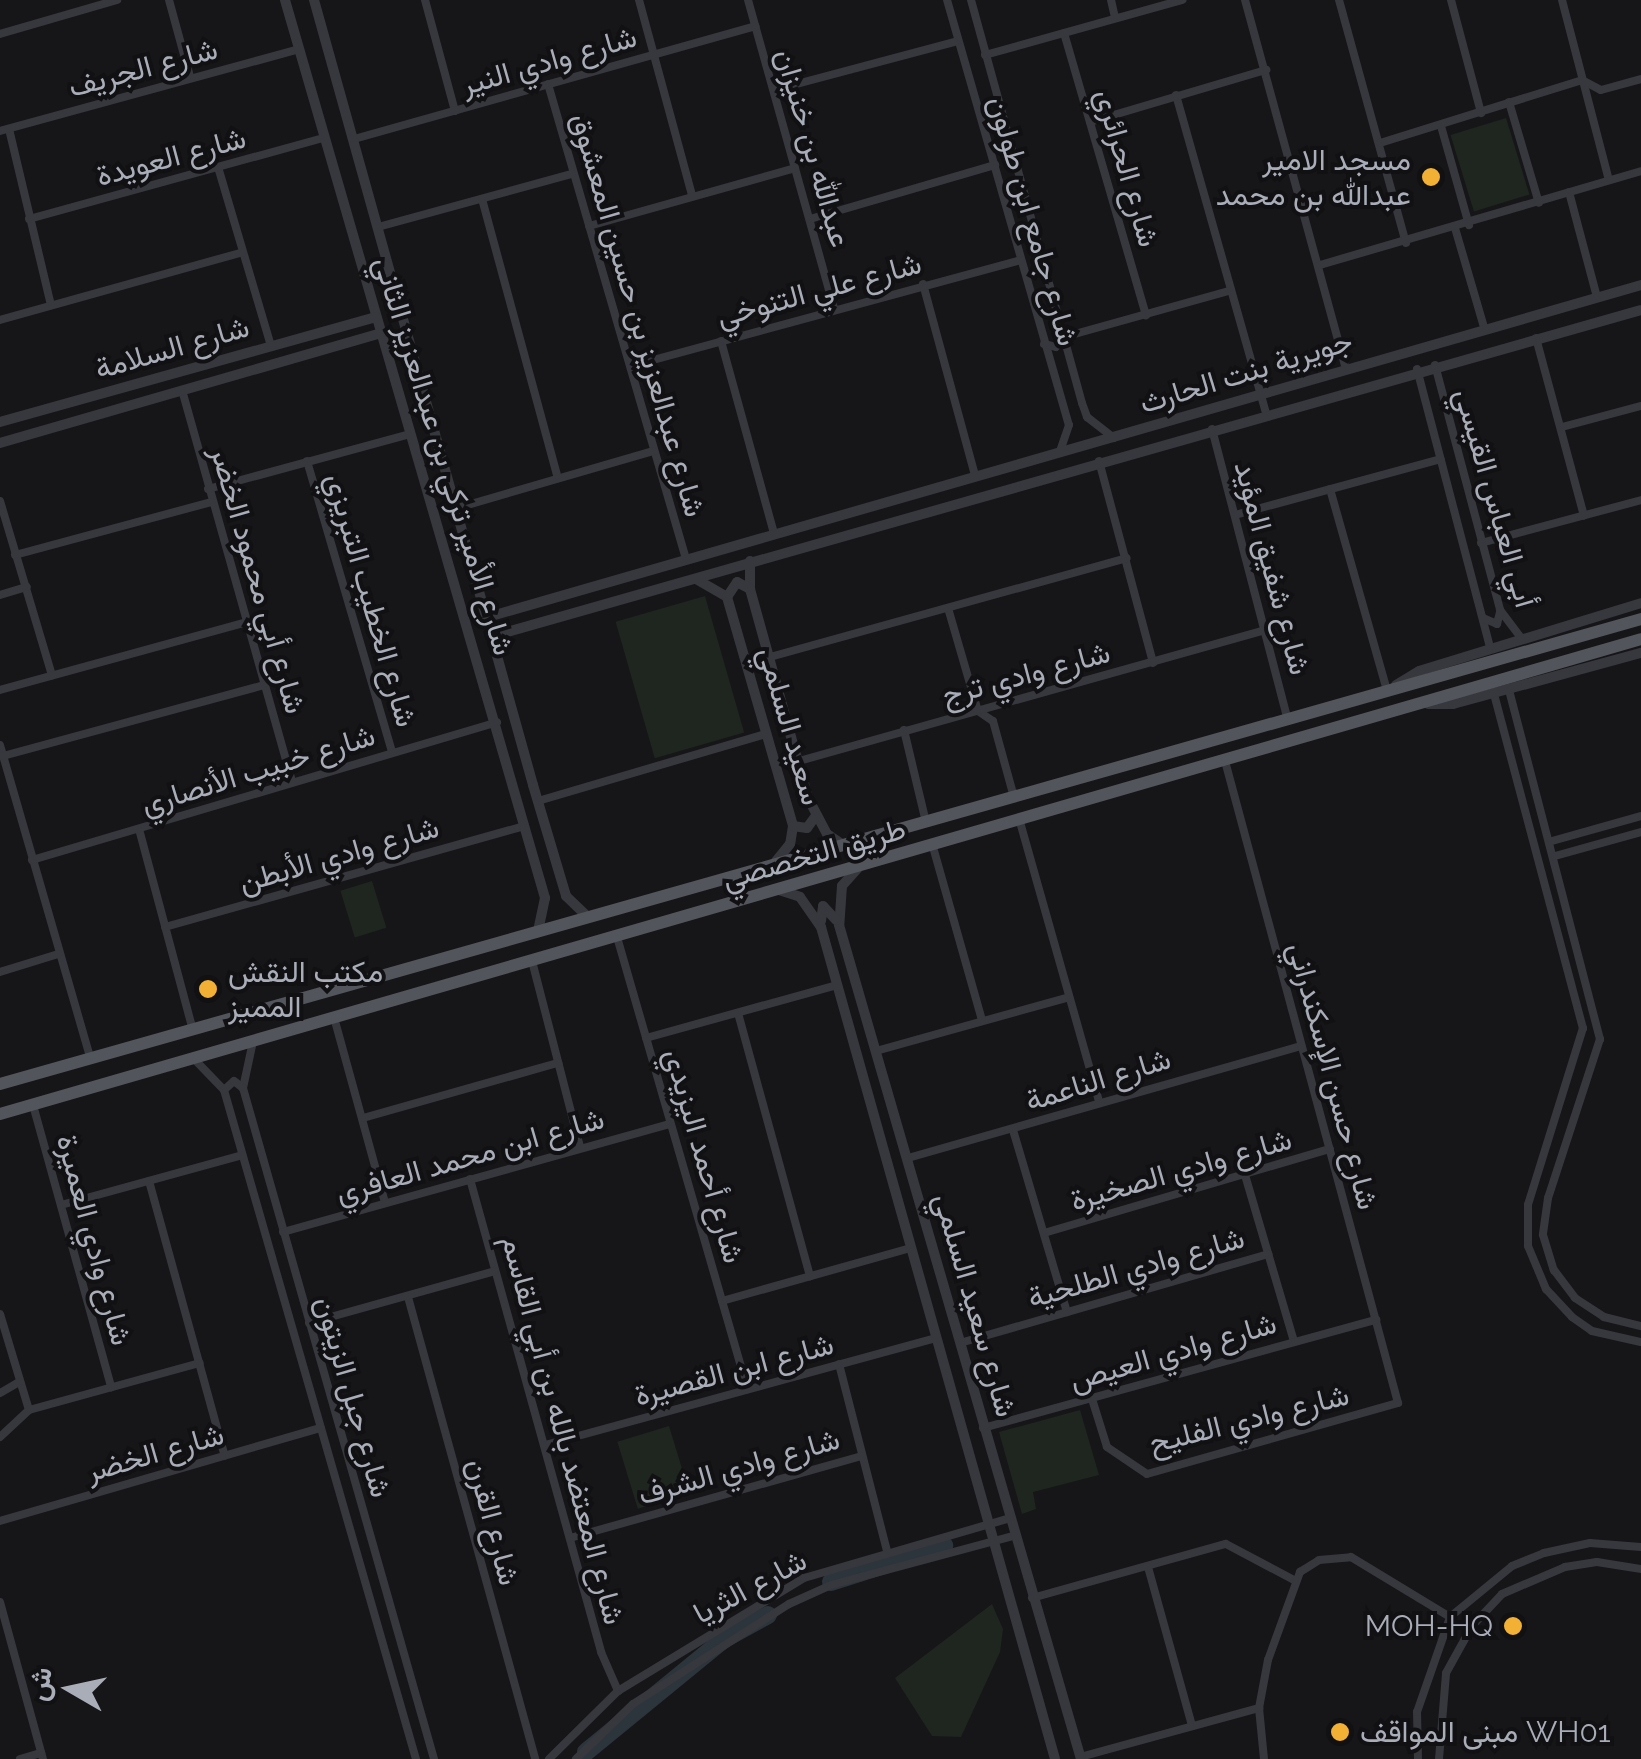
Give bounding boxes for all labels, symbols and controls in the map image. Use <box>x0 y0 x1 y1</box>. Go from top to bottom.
street label: شارع وادي النير <box>457 19 641 103</box>
street label: شارع الجريف <box>65 31 221 105</box>
street label: عبدالله بن خنيزان <box>768 45 858 251</box>
street label: شارع الحرائري <box>1087 85 1167 251</box>
street label: شارع جامع ابن طولون <box>980 92 1086 350</box>
street label: شارع عبدالعزيز بن حسين المعشوق <box>563 109 713 521</box>
street label: شارع العويدة <box>92 120 250 194</box>
place label: مسجد الامير عبدالله بن محمد <box>1216 142 1411 212</box>
marker: مسجد الامير عبدالله بن محمد <box>1420 166 1442 188</box>
street label: شارع علي التنوخي <box>713 245 925 335</box>
street label: شارع الأمير تركي بن عبدالعزيز الثاني <box>366 252 522 660</box>
street label: شارع السلامة <box>91 309 253 387</box>
street label: جويرية بنت الحارث <box>1135 323 1357 421</box>
street label: أبي العباس القيسي <box>1447 384 1543 612</box>
street label: شارع أبي محمود الخضر <box>203 442 313 718</box>
street label: شارع شفيق المؤيد <box>1226 457 1318 679</box>
street label: شارع الخطيب التبريزي <box>318 469 424 731</box>
street label: شارع وادي ترج <box>938 634 1114 714</box>
street label: سعيد السلمي <box>750 643 830 809</box>
street label: شارع خبيب الأنصاري <box>137 717 379 823</box>
street label: شارع وادي الأبطن <box>235 809 443 901</box>
street label: طريق التخصصي <box>718 811 910 897</box>
street label: شارع حسن الإسكندراني <box>1280 939 1386 1213</box>
place label: مكتب النقش المميز <box>228 954 383 1024</box>
marker: مكتب النقش المميز <box>197 978 219 1000</box>
street label: شارع الناعمة <box>1021 1041 1175 1119</box>
street label: شارع أحمد اليزيدي <box>656 1045 752 1267</box>
street label: شارع ابن محمد العافري <box>332 1100 608 1212</box>
street label: شارع وادي الصخيرة <box>1066 1121 1296 1219</box>
street label: شارع وادي العميرة <box>49 1131 139 1349</box>
street label: شارع سعيد السلمي <box>926 1189 1024 1421</box>
street label: شارع وادي الطلحية <box>1024 1220 1248 1316</box>
street label: شارع المعتضد بالله بن أبي القاسم <box>494 1232 632 1628</box>
street label: شارع جبل الزيتون <box>307 1292 399 1502</box>
street label: شارع وادي العيص <box>1066 1305 1280 1399</box>
street label: شارع ابن القصيرة <box>631 1326 837 1414</box>
street label: شارع وادي الفليح <box>1145 1377 1353 1461</box>
street label: شارع الخضر <box>82 1416 228 1490</box>
street label: شارع وادي الشرف <box>634 1421 844 1513</box>
street label: شارع القرن <box>459 1455 527 1589</box>
street label: شارع الثريا <box>687 1542 813 1632</box>
place label: MOH-HQ <box>1365 1608 1493 1644</box>
marker: MOH-HQ <box>1502 1615 1524 1637</box>
north arrow <box>20 1639 120 1739</box>
text: ش <box>21 1665 59 1703</box>
place label: مبنى المواقف WH01 <box>1360 1714 1611 1750</box>
marker: مبنى المواقف WH01 <box>1329 1721 1351 1743</box>

